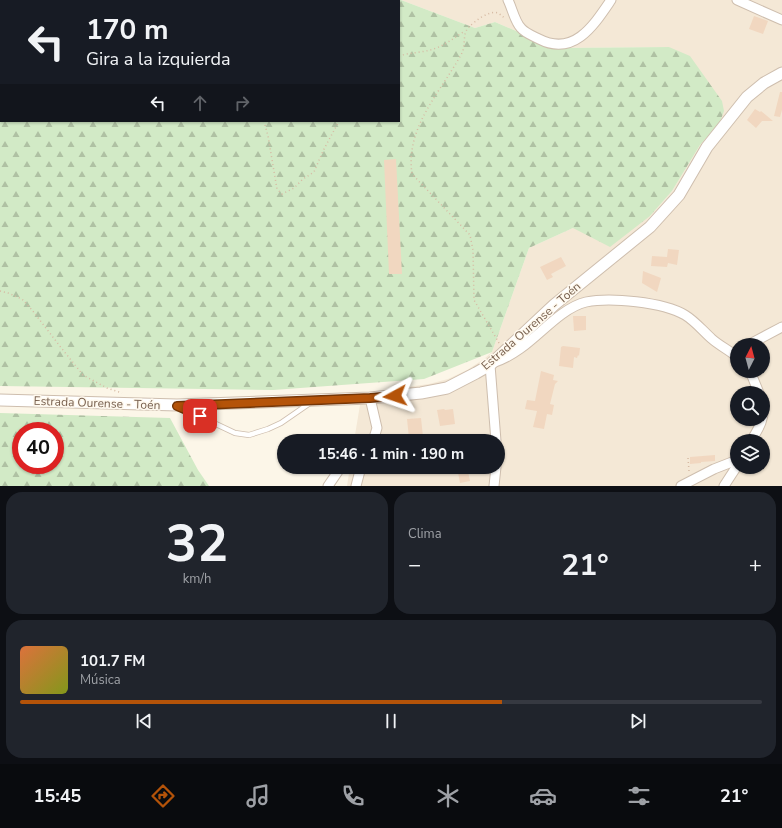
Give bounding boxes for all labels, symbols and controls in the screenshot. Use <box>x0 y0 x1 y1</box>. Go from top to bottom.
text: 170 m <box>86 11 169 49</box>
icon: left <box>20 16 72 68</box>
text: Gira a la izquierda <box>86 47 230 71</box>
icon: left <box>147 92 169 114</box>
icon: ahead <box>189 92 211 114</box>
icon: right <box>231 92 253 114</box>
street label: Estrada Ourense - Toén <box>478 278 584 374</box>
north arrow <box>730 338 770 378</box>
map controls <box>730 338 770 474</box>
position arrow <box>374 375 416 417</box>
button: search <box>730 386 770 426</box>
street label: Estrada Ourense - Toén <box>33 393 161 413</box>
pin <box>183 399 217 433</box>
icon: arrive <box>189 405 211 427</box>
speed limit sign: 40 <box>12 422 64 474</box>
button: layers <box>730 434 770 474</box>
text: 15:46 · 1 min · 190 m <box>318 444 464 464</box>
text: 32 <box>166 508 228 579</box>
text: Clima <box>408 525 442 543</box>
text: 21° <box>561 545 609 586</box>
text: − <box>408 550 421 580</box>
text: + <box>749 550 762 580</box>
text: km/h <box>183 570 211 588</box>
text: 101.7 FM <box>80 651 145 671</box>
text: Música <box>80 671 121 689</box>
icon: previous <box>133 710 155 732</box>
icon: pause <box>380 710 402 732</box>
icon: next <box>627 710 649 732</box>
icon: directions <box>149 782 177 810</box>
icon: music <box>244 782 272 810</box>
icon: phone <box>339 782 367 810</box>
icon: climate <box>434 782 462 810</box>
icon: car <box>529 782 557 810</box>
icon: filters <box>625 782 653 810</box>
text: 15:45 <box>34 784 81 808</box>
text: 21° <box>720 784 748 808</box>

